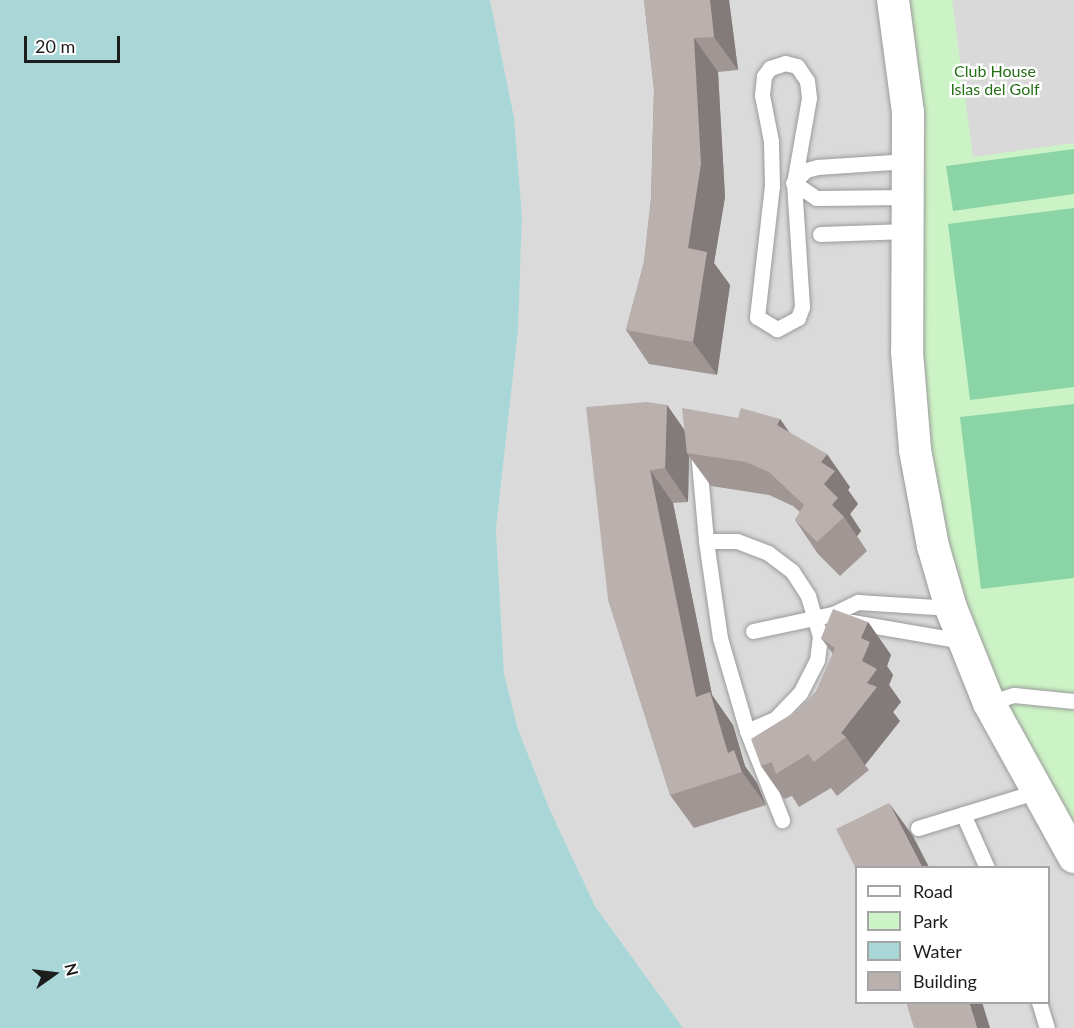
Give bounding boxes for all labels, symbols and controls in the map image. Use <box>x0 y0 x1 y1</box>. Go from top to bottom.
scale bar <box>27 24 123 62</box>
text: 20 m <box>35 35 75 57</box>
park label: Club House Islas del Golf <box>950 61 1040 99</box>
legend <box>855 866 1050 1004</box>
text: Road <box>913 880 953 902</box>
text: Park <box>913 910 948 932</box>
text: Water <box>913 940 962 962</box>
north arrow <box>24 944 84 1004</box>
text: N <box>61 961 83 978</box>
text: Building <box>913 970 977 992</box>

